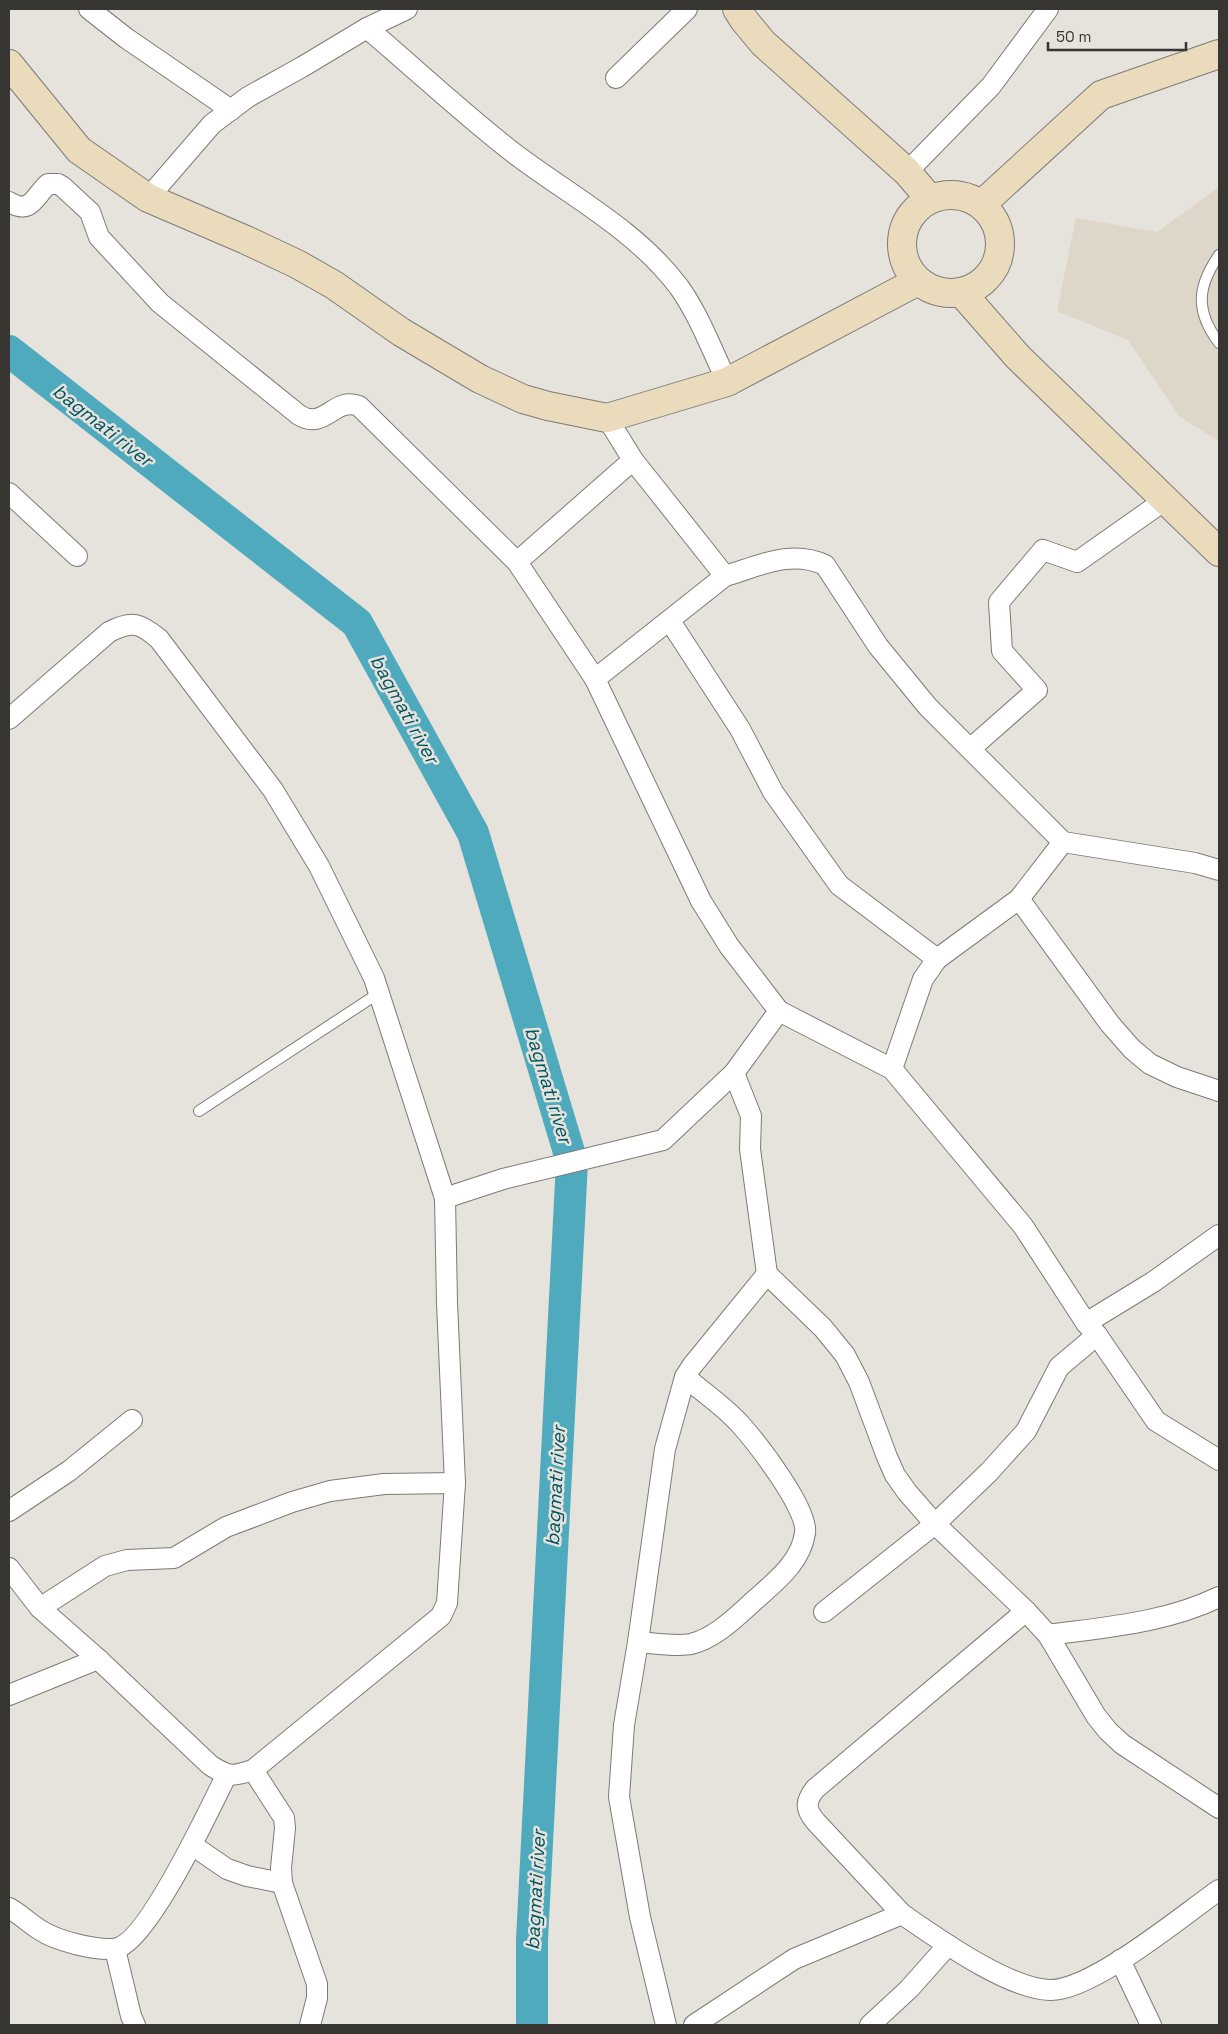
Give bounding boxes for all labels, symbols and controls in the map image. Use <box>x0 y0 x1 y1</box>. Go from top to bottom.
scale bar <box>1048 20 1186 52</box>
text: 50 m <box>1056 27 1091 46</box>
water label: bagmati river <box>48 379 159 473</box>
water label: bagmati river <box>365 651 446 769</box>
water label: bagmati river <box>519 1024 579 1148</box>
water label: bagmati river <box>540 1424 571 1547</box>
water label: bagmati river <box>520 1828 551 1951</box>

